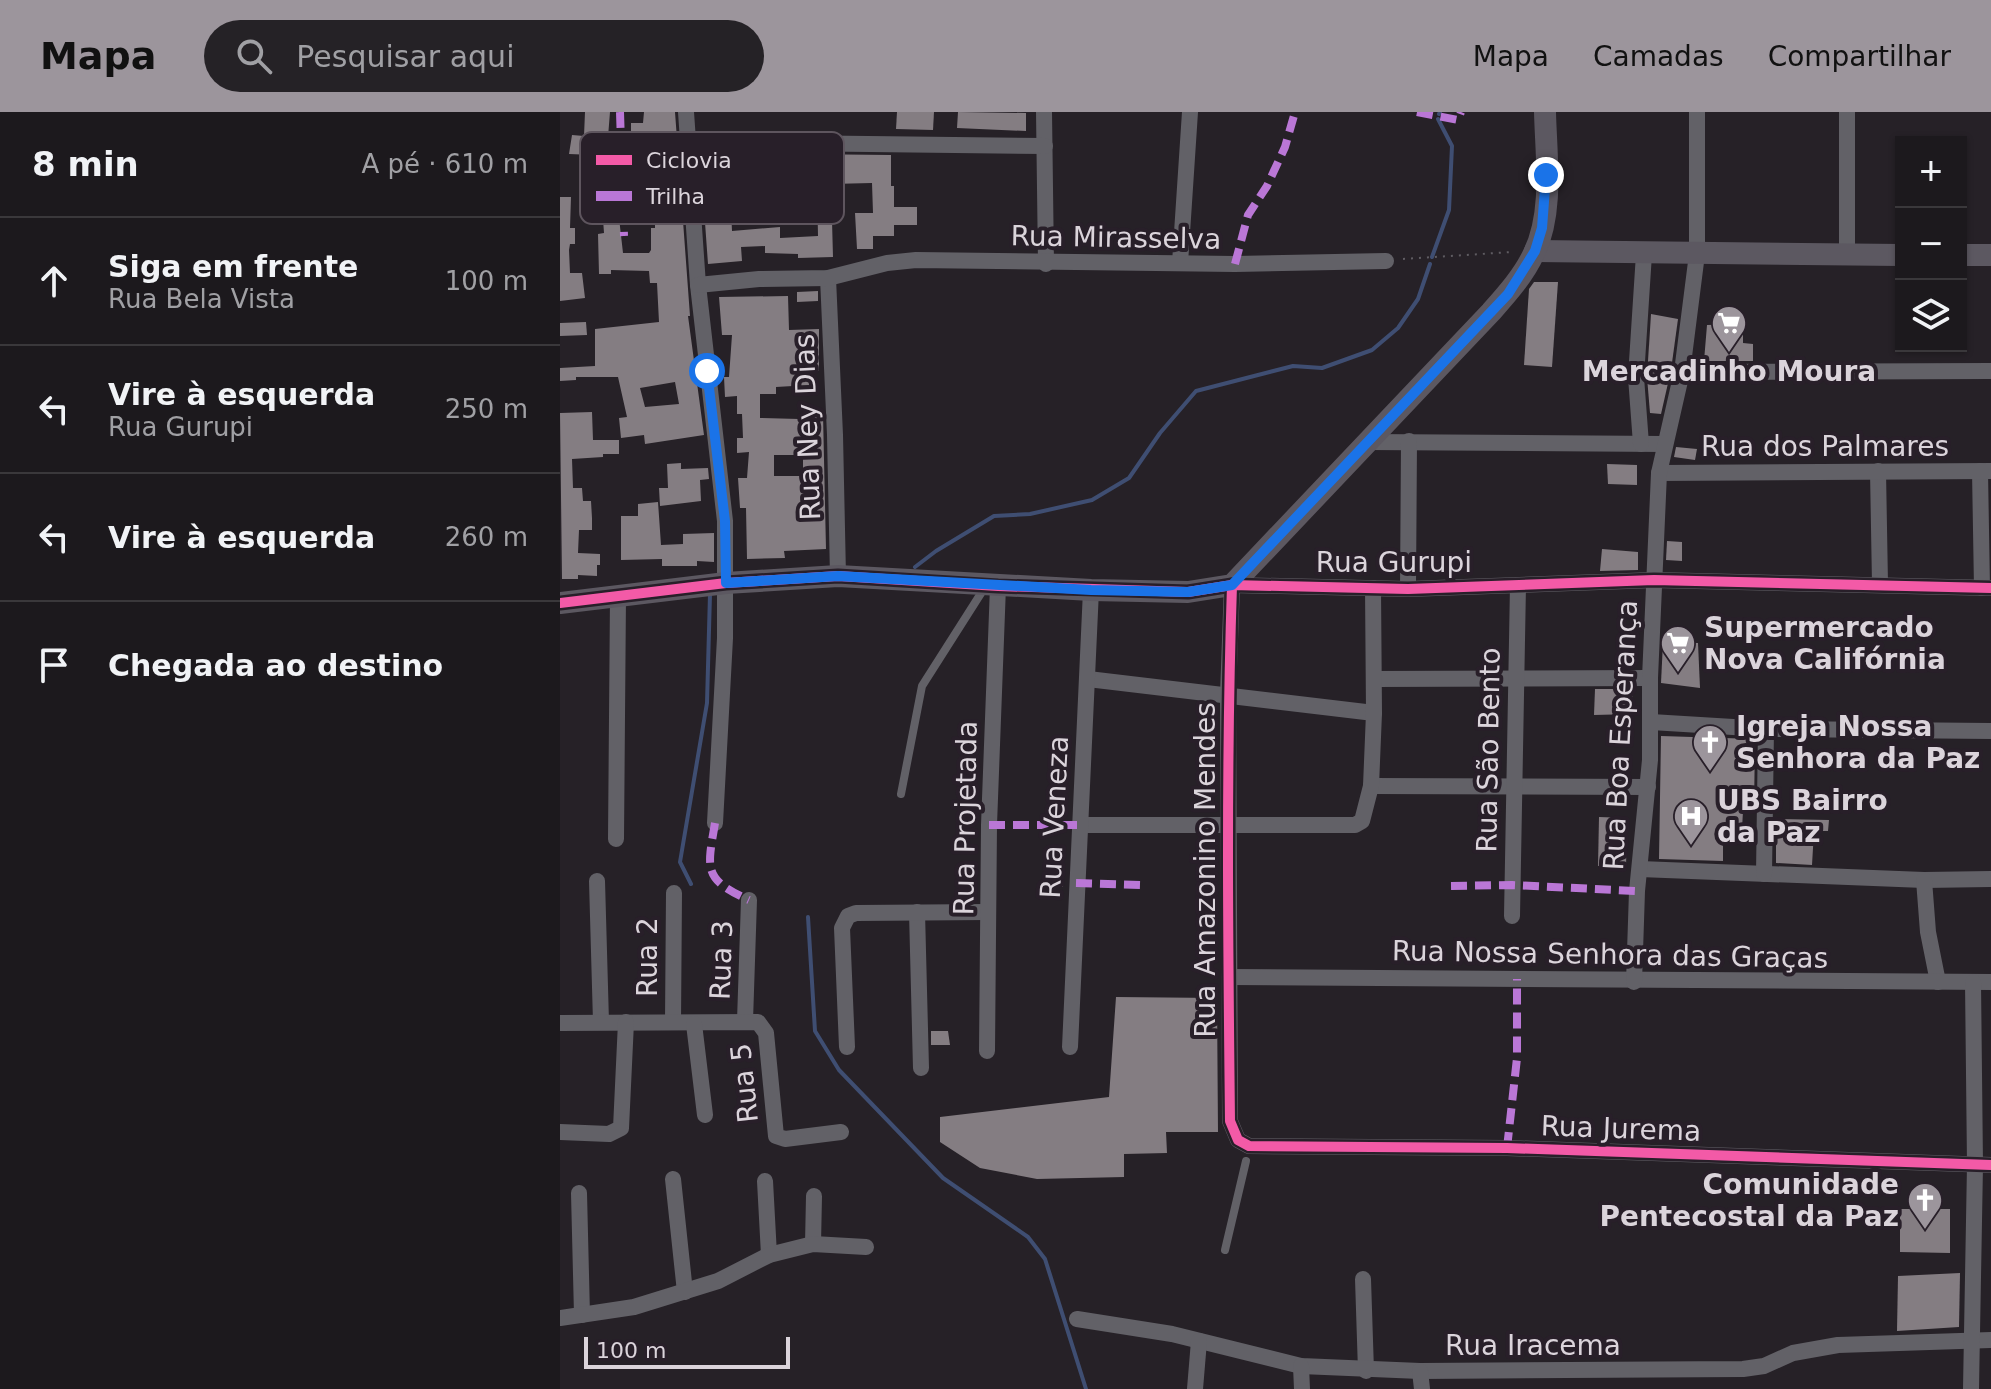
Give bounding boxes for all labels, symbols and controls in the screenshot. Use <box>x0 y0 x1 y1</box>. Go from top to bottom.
search box <box>204 20 764 92</box>
text: Mapa <box>40 34 156 78</box>
icon: search <box>232 34 276 78</box>
text: Pesquisar aqui <box>296 39 514 74</box>
text: Mapa <box>1473 40 1549 73</box>
text: Camadas <box>1593 40 1724 73</box>
text: Compartilhar <box>1768 40 1951 73</box>
legend <box>580 132 844 224</box>
map controls <box>1895 136 1967 352</box>
button: + <box>1895 136 1967 208</box>
text: 8 min <box>32 144 139 184</box>
text: Ciclovia <box>646 148 732 173</box>
text: A pé · 610 m <box>361 149 528 179</box>
route end <box>1528 157 1564 193</box>
text: Trilha <box>645 184 705 209</box>
button: − <box>1895 208 1967 280</box>
street label: Rua Mirasselva <box>1010 219 1222 256</box>
text: Siga em frente <box>108 249 358 284</box>
icon: ahead <box>32 259 76 303</box>
text: 100 m <box>445 266 528 296</box>
button: layers <box>1895 280 1967 352</box>
text: Rua Bela Vista <box>108 284 295 314</box>
supermarket icon: Mercadinho Moura <box>1710 304 1748 354</box>
street label: Rua Ney Dias <box>788 333 827 521</box>
route start <box>689 353 725 389</box>
place label: Mercadinho Moura <box>1582 355 1876 388</box>
text: Vire à esquerda <box>108 377 375 412</box>
icon: left <box>32 387 76 431</box>
text: 250 m <box>445 394 528 424</box>
text: Rua Gurupi <box>108 412 253 442</box>
street label: Rua dos Palmares <box>1701 430 1949 463</box>
icon: left <box>32 515 76 559</box>
text: Vire à esquerda <box>108 520 375 555</box>
text: 260 m <box>445 522 528 552</box>
street label: Rua Gurupi <box>1316 546 1472 579</box>
street label: Rua Boa Esperança <box>1597 599 1644 871</box>
place label: Supermercado Nova Califórnia <box>1704 611 1946 676</box>
supermarket icon: Supermercado Nova Califórnia <box>1659 624 1697 674</box>
icon: arrive <box>32 643 76 687</box>
street label: Rua São Bento <box>1470 647 1507 853</box>
text: Chegada ao destino <box>108 648 443 683</box>
street label: Rua Amazonino Mendes <box>1189 702 1222 1038</box>
place label: Igreja Nossa Senhora da Paz <box>1736 710 1980 775</box>
street label: Rua Projetada <box>947 720 984 916</box>
church icon: Igreja Nossa Senhora da Paz <box>1691 723 1729 773</box>
street label: Rua Veneza <box>1034 735 1075 899</box>
place label: UBS Bairro da Paz <box>1717 784 1888 849</box>
hospital icon: UBS Bairro da Paz <box>1672 797 1710 847</box>
street label: Rua 2 <box>631 917 664 997</box>
street label: Rua 3 <box>704 920 739 1000</box>
street label: Rua Nossa Senhora das Graças <box>1392 934 1828 975</box>
street label: Rua 5 <box>724 1042 765 1124</box>
street label: Rua Jurema <box>1540 1109 1702 1148</box>
place label: Comunidade Pentecostal da Paz <box>1599 1168 1899 1233</box>
church icon: Comunidade Pentecostal da Paz <box>1906 1181 1944 1231</box>
street label: Rua Iracema <box>1445 1329 1621 1362</box>
scale bar <box>584 1333 790 1369</box>
text: 100 m <box>596 1338 666 1363</box>

